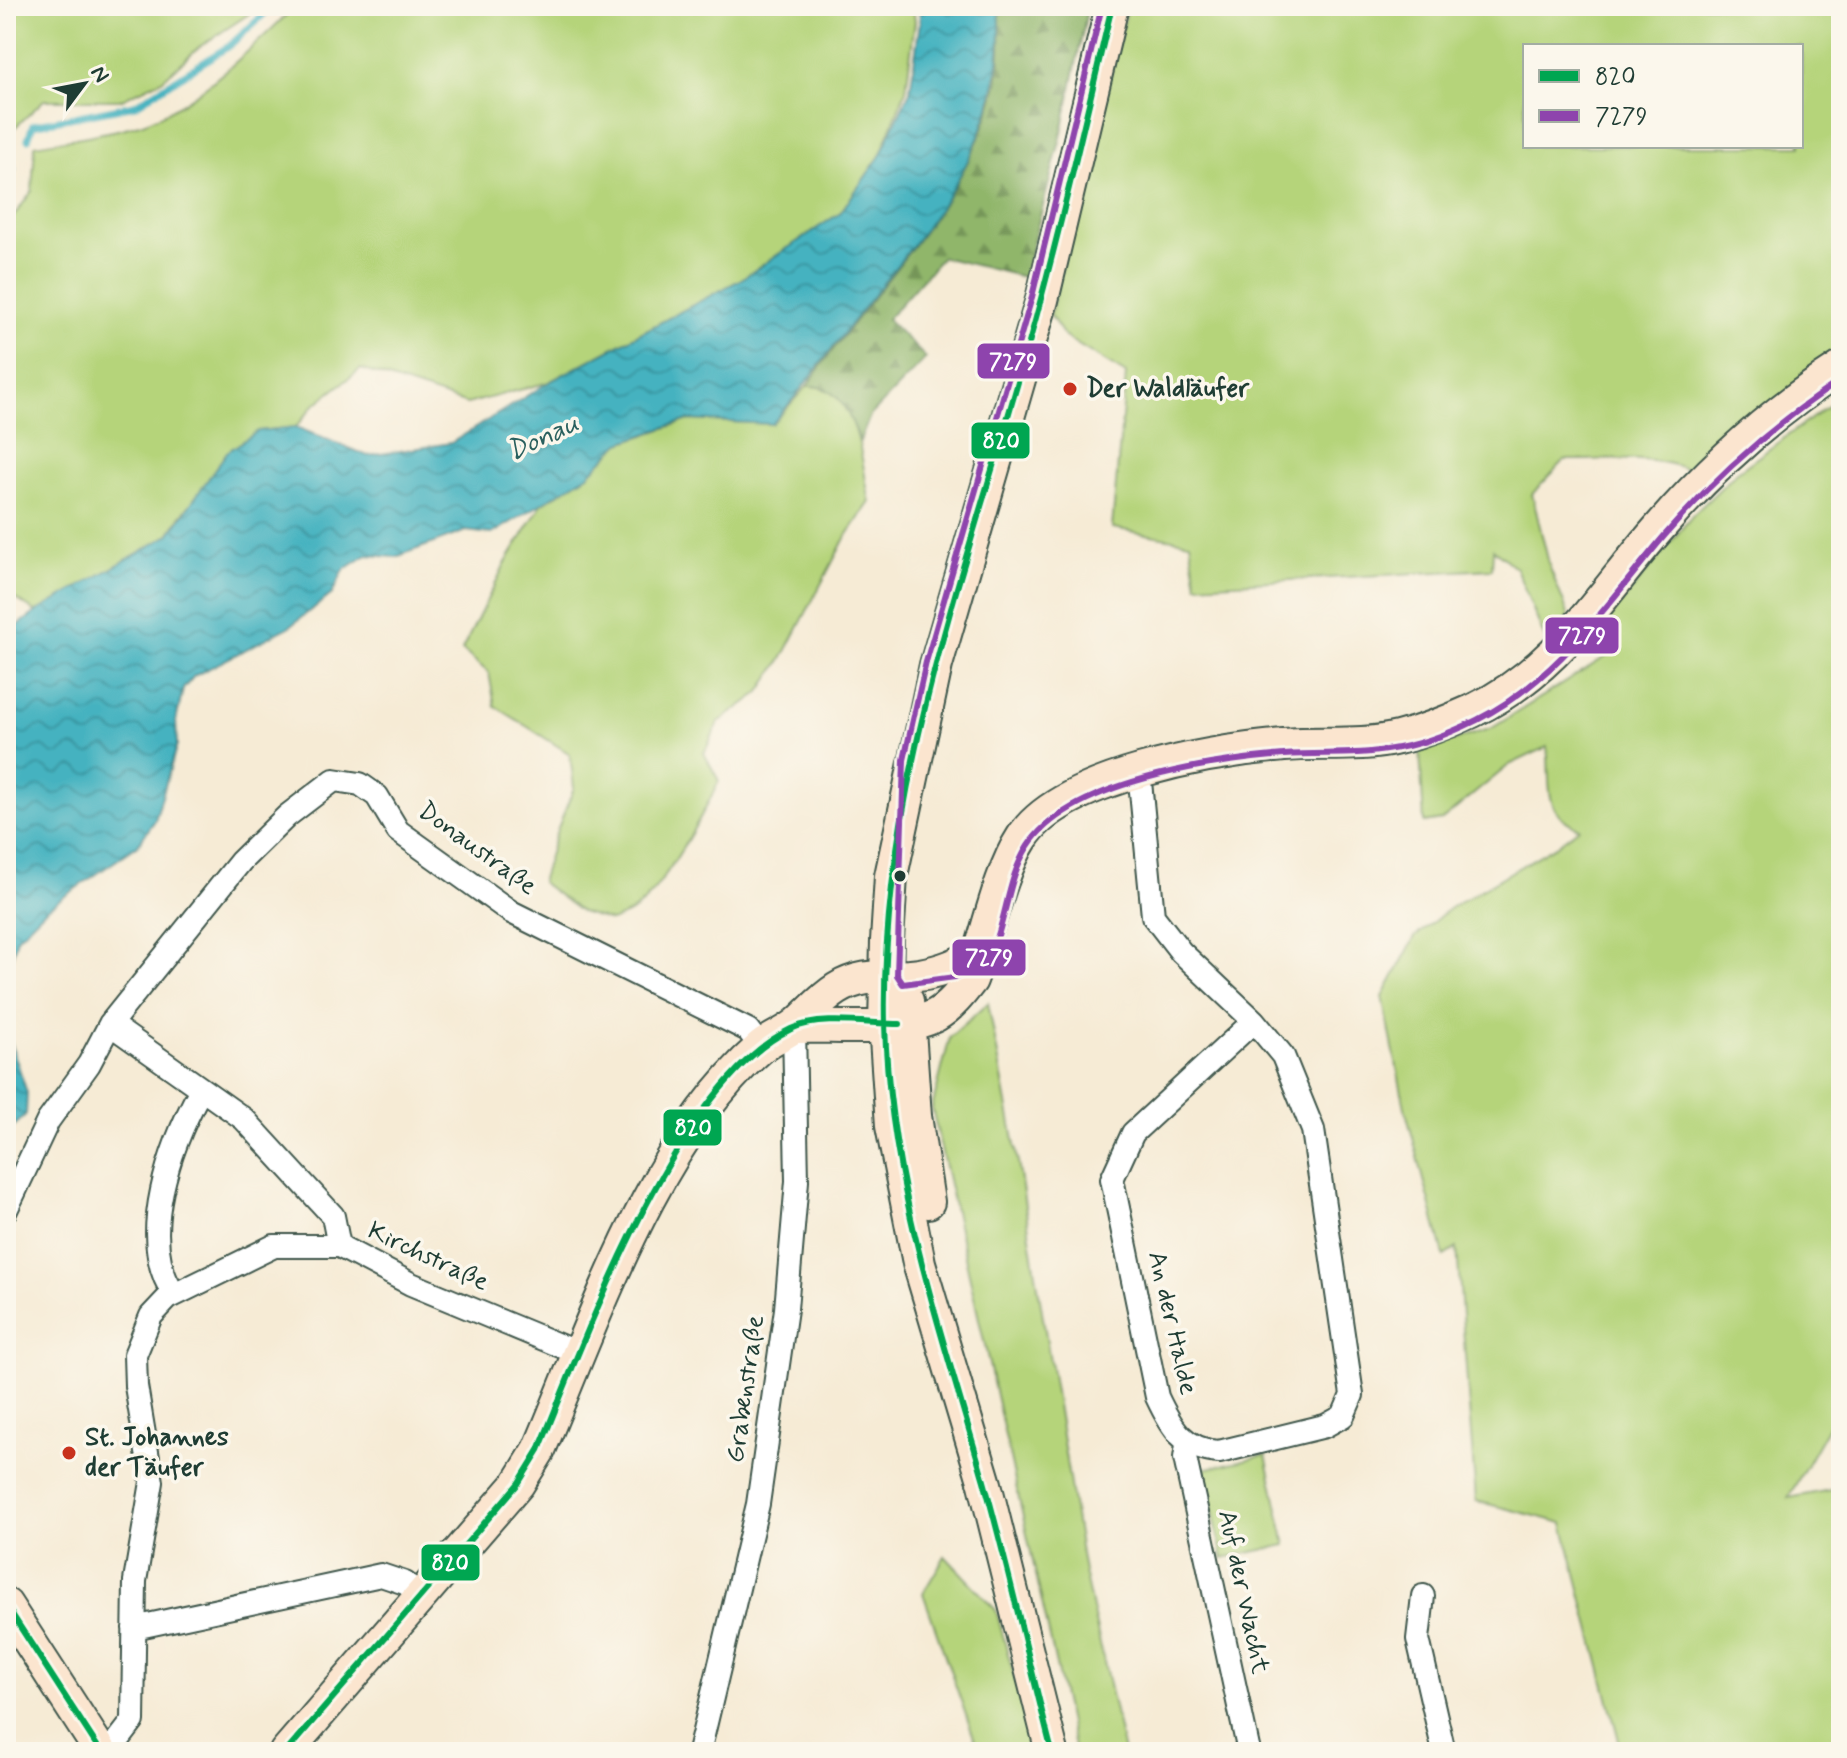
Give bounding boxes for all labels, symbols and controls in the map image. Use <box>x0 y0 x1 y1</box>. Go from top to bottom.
north arrow <box>44 44 124 124</box>
legend <box>1523 44 1803 148</box>
text: N <box>84 61 115 88</box>
text: 820 <box>1595 62 1636 93</box>
text: 7279 <box>1595 102 1647 133</box>
line badge: 7279 <box>976 342 1051 380</box>
text: 7279 <box>989 349 1037 377</box>
place label: Der Waldläufer <box>1086 372 1250 406</box>
marker: Der Waldläufer <box>1061 380 1079 398</box>
water label: Donau <box>501 405 585 471</box>
line badge: 820 <box>970 421 1031 460</box>
text: 820 <box>982 428 1020 456</box>
line badge: 7279 <box>1544 616 1620 655</box>
text: 7279 <box>1558 623 1606 651</box>
street label: Donaustraße <box>411 794 543 904</box>
unlabelled marker <box>892 868 908 884</box>
line badge: 7279 <box>951 938 1027 977</box>
text: 7279 <box>965 945 1013 973</box>
line badge: 820 <box>662 1108 723 1147</box>
text: 820 <box>674 1115 712 1143</box>
street label: Kirchstraße <box>362 1214 494 1300</box>
street label: An der Halde <box>1139 1248 1205 1398</box>
street label: Grabenstraße <box>719 1313 773 1465</box>
place label: St. Johannes der Täufer <box>85 1421 229 1485</box>
marker: St. Johannes der Täufer <box>60 1444 78 1462</box>
street label: Auf der Wacht <box>1209 1507 1277 1677</box>
line badge: 820 <box>420 1543 481 1582</box>
text: 820 <box>431 1550 469 1578</box>

